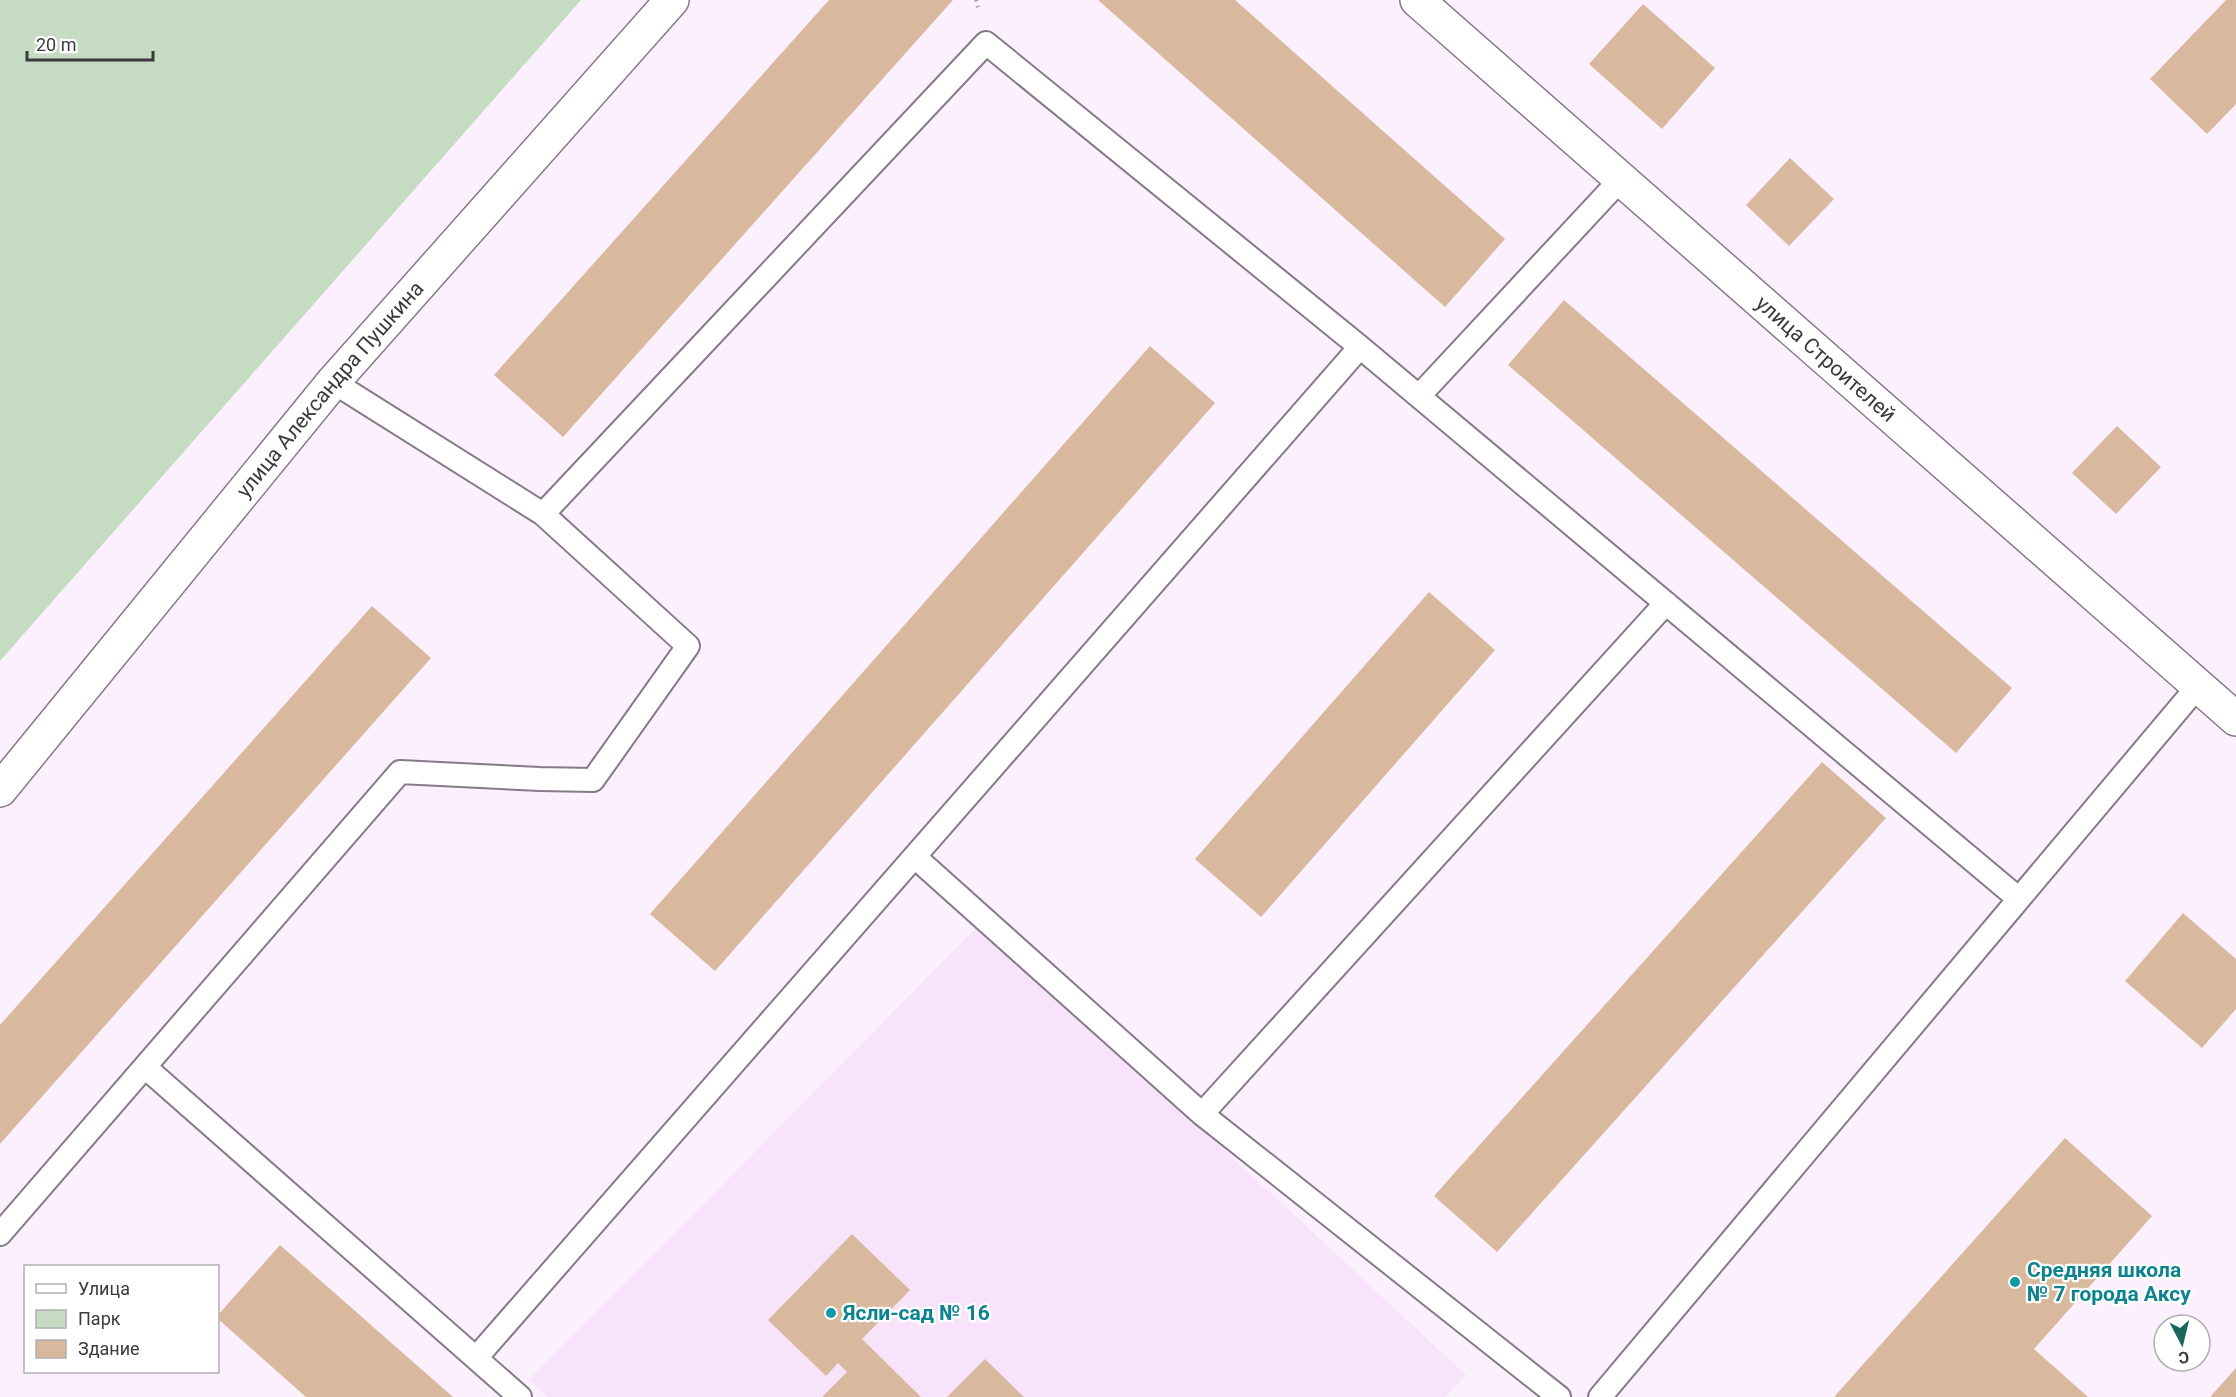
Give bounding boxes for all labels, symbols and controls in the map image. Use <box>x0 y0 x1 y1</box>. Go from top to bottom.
scale bar <box>27 24 153 62</box>
text: 20 m <box>36 34 76 55</box>
street label: улица Александра Пушкина <box>232 277 428 502</box>
street label: улица Строителей <box>1751 291 1901 427</box>
place label: Средняя школа № 7 города Аксу <box>2027 1258 2191 1306</box>
legend <box>24 1265 219 1373</box>
marker: Средняя школа № 7 города Аксу <box>2008 1275 2022 1289</box>
text: Улица <box>78 1278 130 1299</box>
place label: Ясли-сад № 16 <box>842 1301 990 1325</box>
marker: Ясли-сад № 16 <box>824 1306 838 1320</box>
text: Парк <box>78 1308 121 1329</box>
north arrow <box>2152 1313 2212 1373</box>
text: Здание <box>78 1338 140 1359</box>
text: С <box>2177 1347 2190 1367</box>

